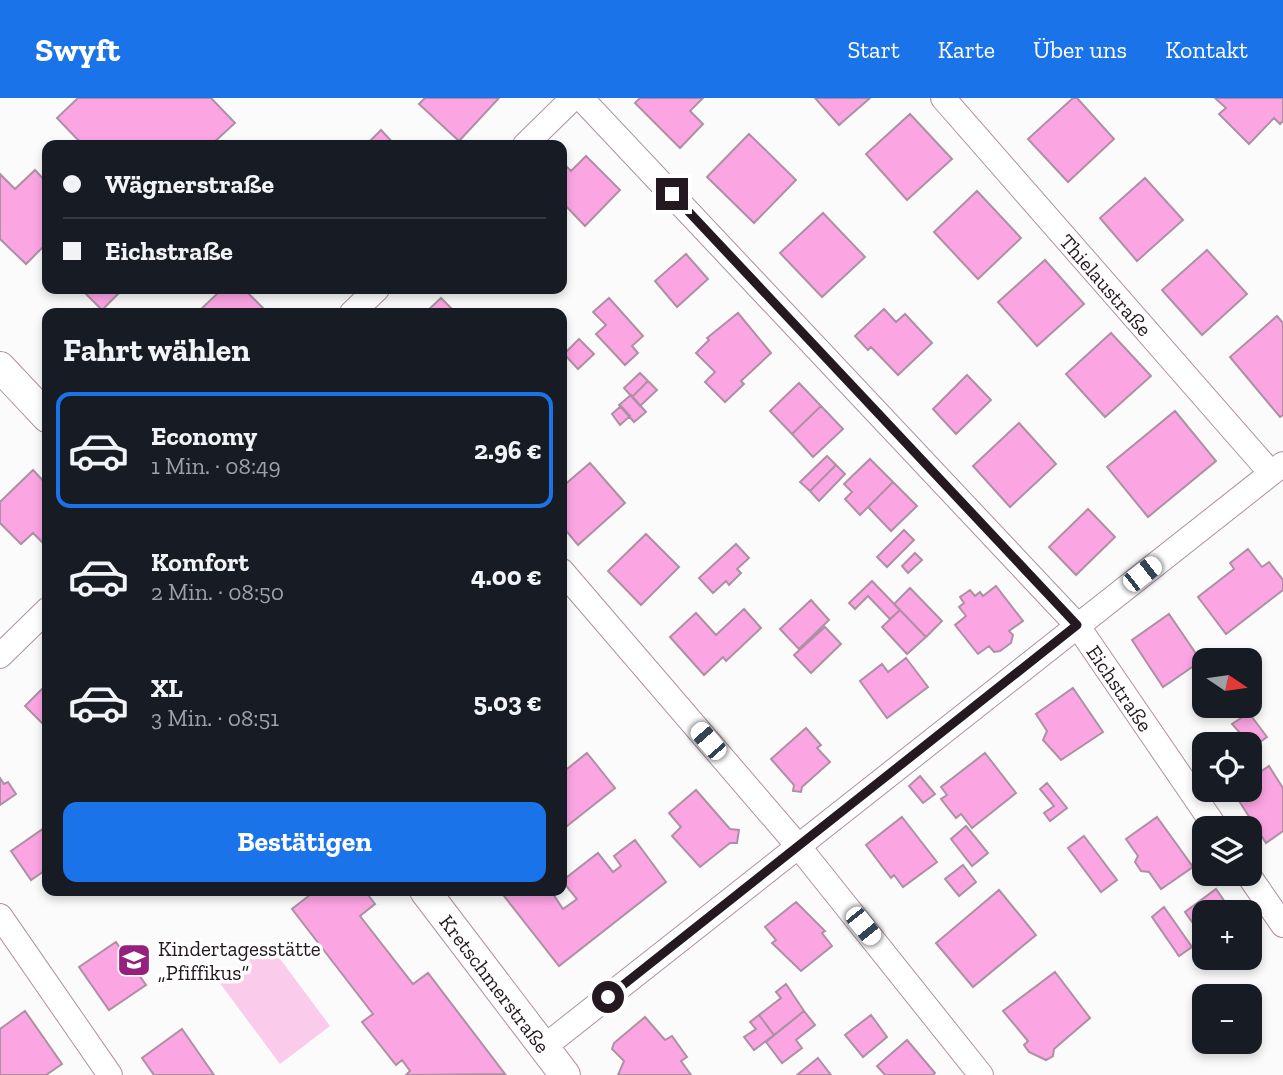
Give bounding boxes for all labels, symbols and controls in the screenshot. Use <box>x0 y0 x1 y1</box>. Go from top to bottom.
text: Swyft <box>35 30 120 69</box>
text: Start <box>847 35 900 64</box>
text: Karte <box>938 35 995 64</box>
text: Über uns <box>1033 35 1127 64</box>
text: Kontakt <box>1165 35 1248 64</box>
text: Wägnerstraße <box>105 168 274 200</box>
route end <box>656 178 688 210</box>
street label: Thielaustraße <box>1055 228 1158 341</box>
text: Eichstraße <box>105 235 233 267</box>
text: Fahrt wählen <box>63 331 250 369</box>
icon: car <box>67 419 130 482</box>
text: Economy <box>151 420 257 452</box>
text: 2.96 € <box>474 434 542 466</box>
text: 1 Min. · 08:49 <box>151 452 281 480</box>
icon: car <box>67 545 130 608</box>
text: Komfort <box>151 546 249 578</box>
car <box>1119 553 1166 595</box>
text: 4.00 € <box>471 560 542 592</box>
text: 2 Min. · 08:50 <box>151 578 284 606</box>
street label: Eichstraße <box>1082 640 1159 736</box>
north arrow <box>1192 648 1262 718</box>
map controls <box>1192 648 1262 1054</box>
icon: car <box>67 671 130 734</box>
text: XL <box>151 672 183 704</box>
text: 5.03 € <box>473 686 542 718</box>
text: 3 Min. · 08:51 <box>151 704 279 732</box>
car <box>687 718 730 764</box>
button: locate <box>1192 732 1262 802</box>
button: Bestätigen <box>63 802 546 882</box>
button: layers <box>1192 816 1262 886</box>
button: + <box>1192 900 1262 970</box>
car <box>842 903 885 949</box>
street label: Kretschmerstraße <box>435 909 556 1057</box>
place label: Kindertagesstätte „Pfiffikus“ <box>158 936 321 985</box>
school or university icon: Kindertagesstätte „Pfiffikus“ <box>115 941 153 979</box>
route start <box>592 981 624 1013</box>
button: − <box>1192 984 1262 1054</box>

